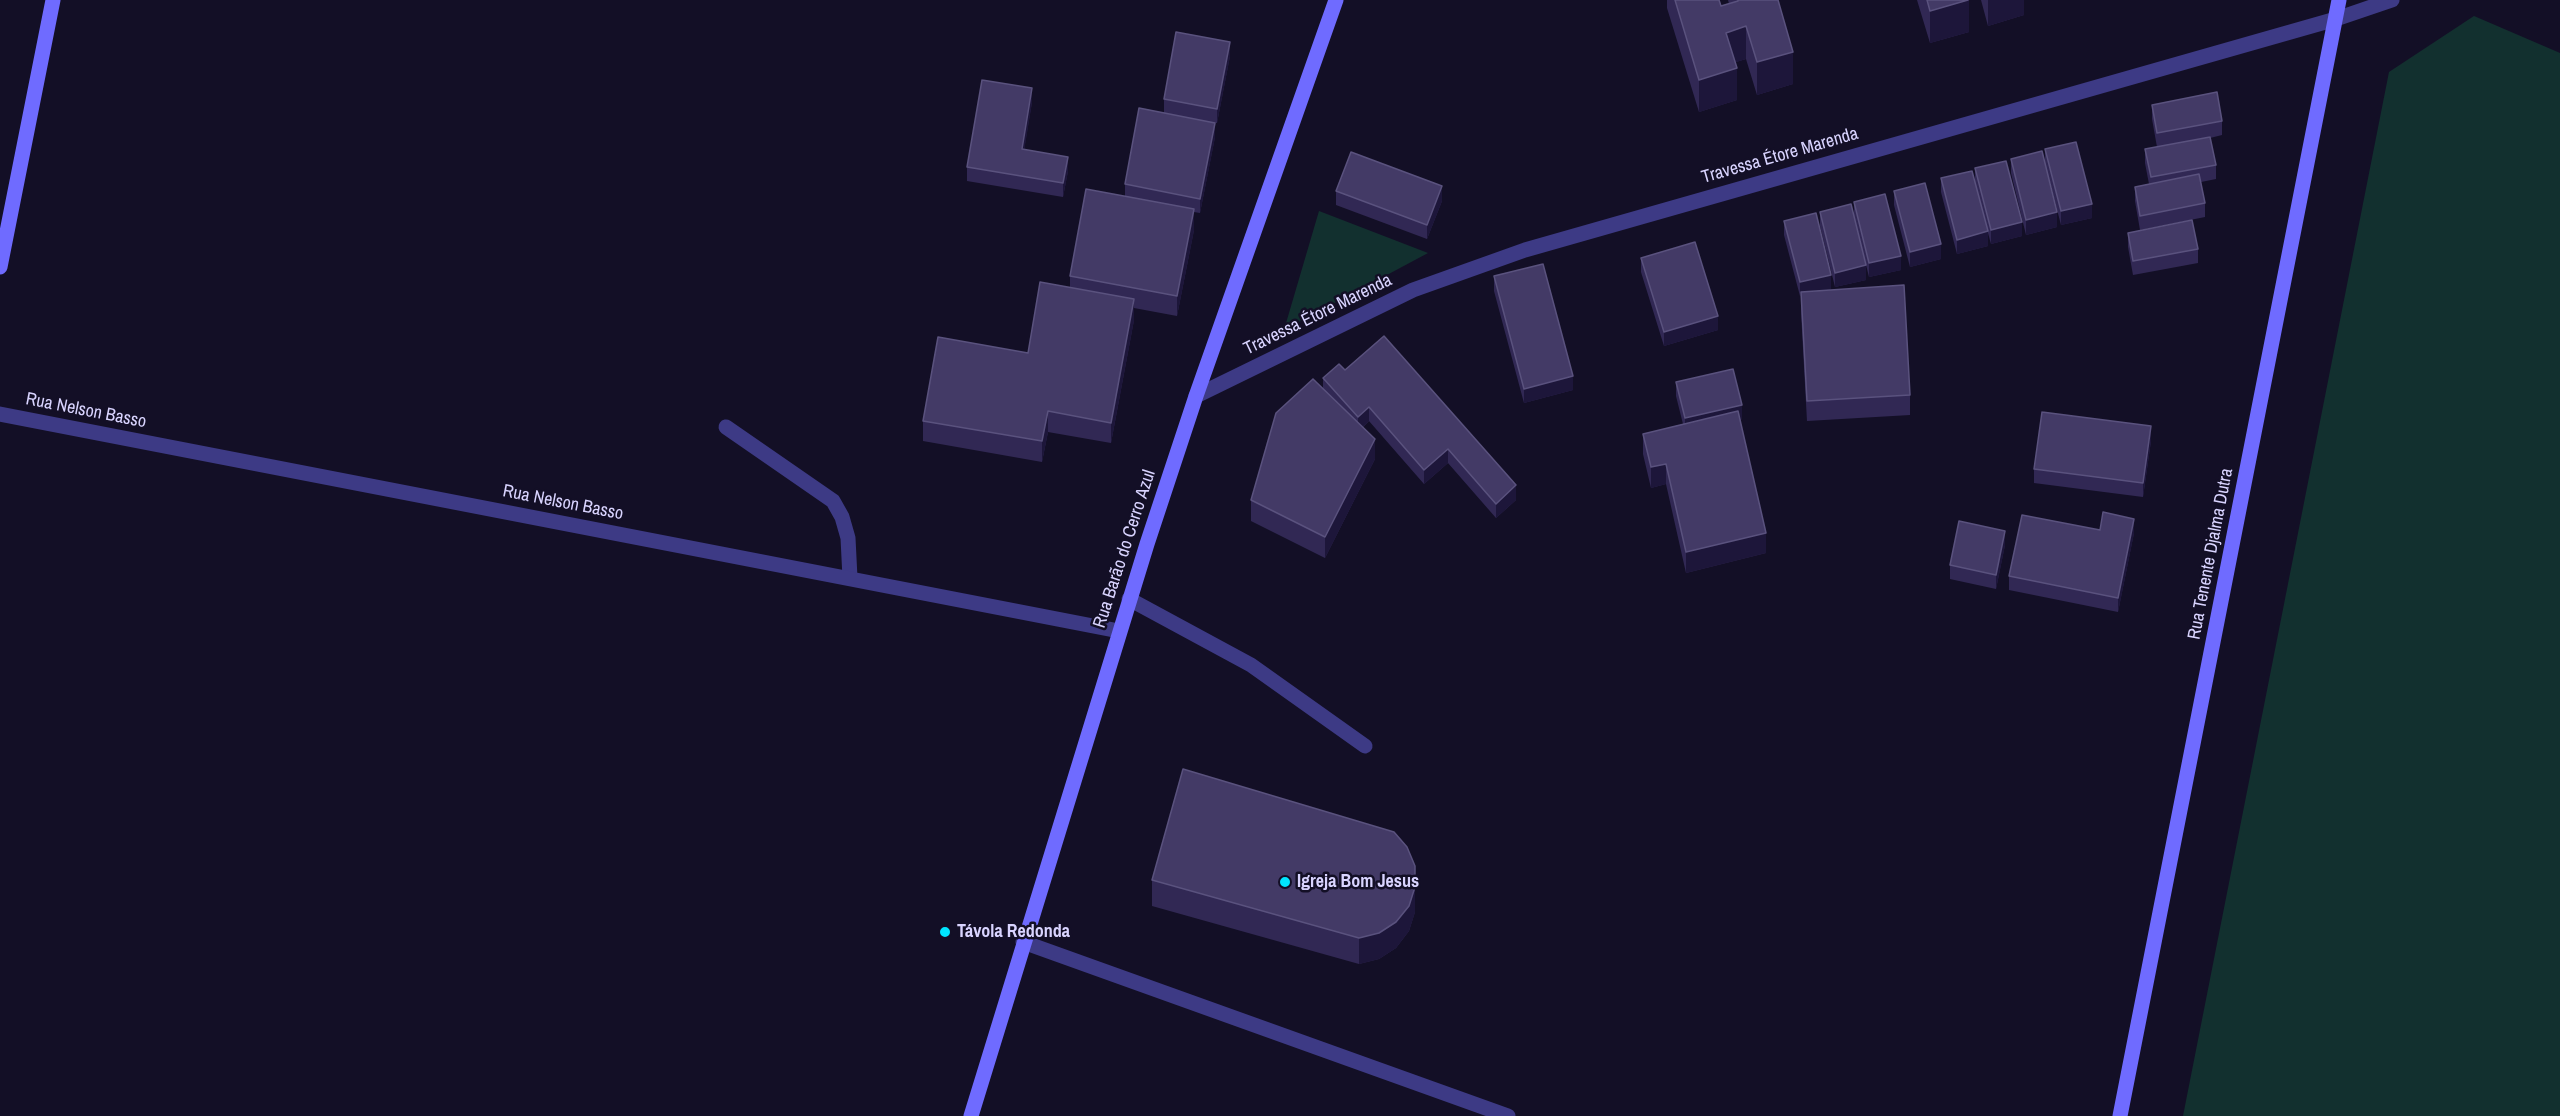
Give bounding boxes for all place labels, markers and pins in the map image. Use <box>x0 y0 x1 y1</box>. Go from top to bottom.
place label: Igreja Bom Jesus <box>1297 871 1419 893</box>
marker: Igreja Bom Jesus <box>1278 875 1292 889</box>
place label: Távola Redonda <box>957 921 1070 943</box>
marker: Távola Redonda <box>938 925 952 939</box>

